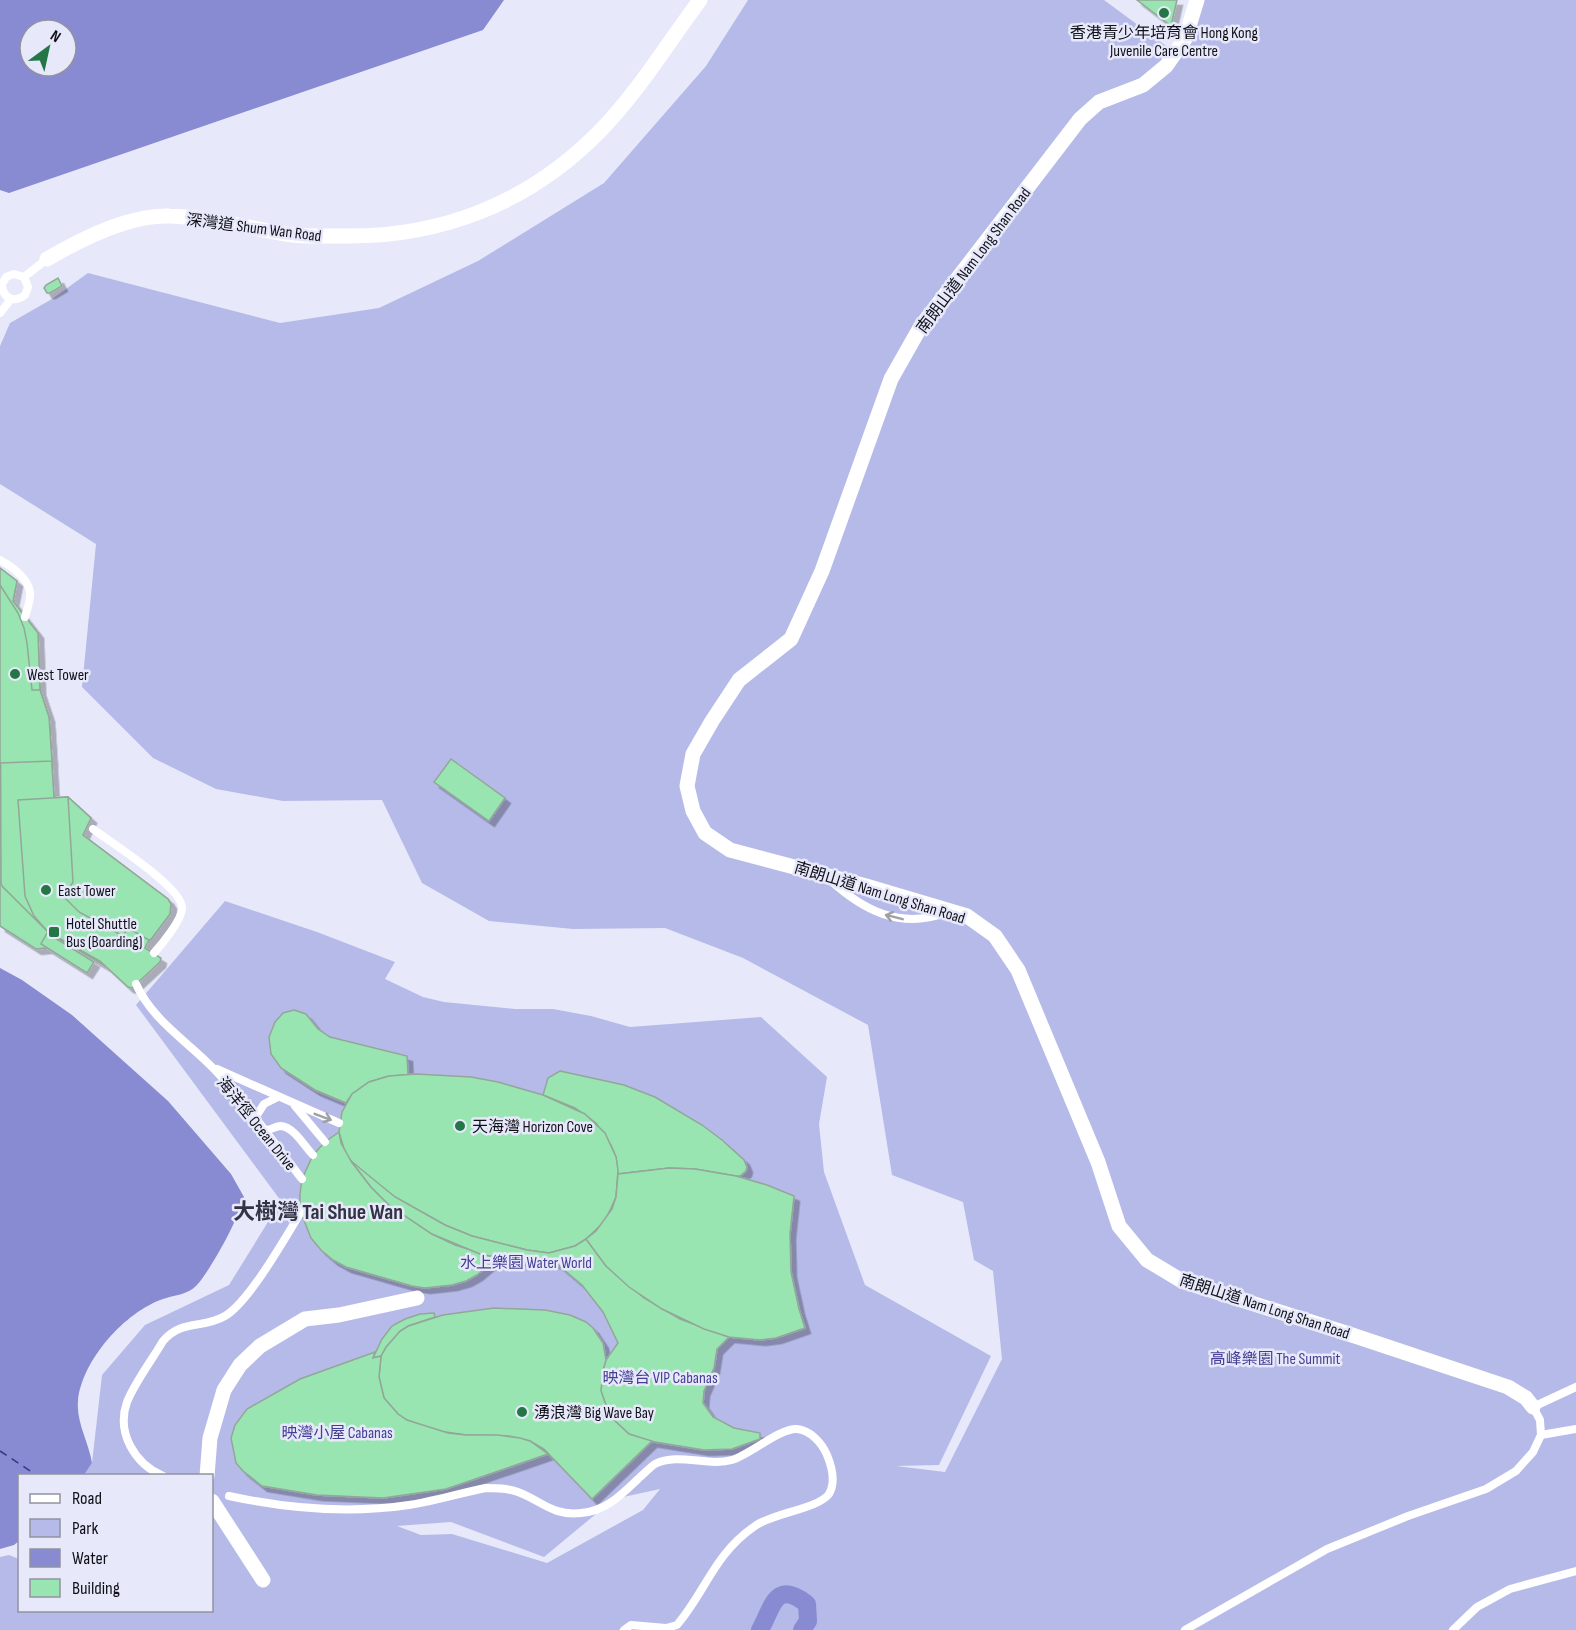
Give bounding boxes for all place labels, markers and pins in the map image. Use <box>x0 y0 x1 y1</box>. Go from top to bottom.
marker: 香港青少年培育會 Hong Kong Juvenile Care Centre <box>1157 6 1171 20</box>
place label: 香港青少年培育會 Hong Kong Juvenile Care Centre <box>1070 24 1258 61</box>
place label: West Tower <box>27 666 89 685</box>
marker: West Tower <box>8 667 22 681</box>
place label: East Tower <box>58 882 116 901</box>
marker: East Tower <box>39 883 53 897</box>
place label: Hotel Shuttle Bus (Boarding) <box>66 915 143 952</box>
marker: Hotel Shuttle Bus (Boarding) <box>47 925 61 939</box>
place label: 天海灣 Horizon Cove <box>472 1118 593 1137</box>
marker: 天海灣 Horizon Cove <box>453 1119 467 1133</box>
place label: 湧浪灣 Big Wave Bay <box>534 1404 654 1423</box>
marker: 湧浪灣 Big Wave Bay <box>515 1405 529 1419</box>

